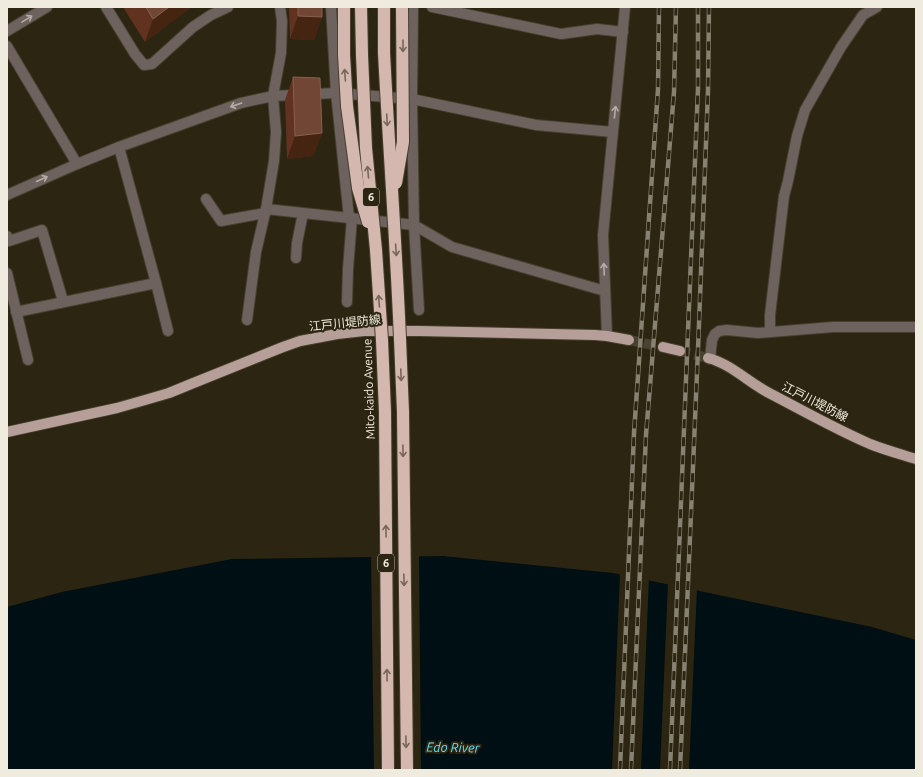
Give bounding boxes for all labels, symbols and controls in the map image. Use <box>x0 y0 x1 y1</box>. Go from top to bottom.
one-way arrow <box>21 14 33 22</box>
one-way arrow <box>399 39 407 52</box>
one-way arrow <box>342 69 349 82</box>
one-way arrow <box>230 102 242 110</box>
one-way arrow <box>611 106 619 119</box>
one-way arrow <box>384 113 391 126</box>
one-way arrow <box>365 166 372 179</box>
one-way arrow <box>36 175 48 183</box>
road number: 6 <box>363 188 379 206</box>
one-way arrow <box>392 243 399 256</box>
one-way arrow <box>600 263 608 276</box>
one-way arrow <box>376 295 383 308</box>
street label: 江戸川堤防線 <box>308 312 381 333</box>
street label: Mito-kaido Avenue <box>360 338 377 440</box>
one-way arrow <box>398 368 405 381</box>
street label: 江戸川堤防線 <box>780 379 850 424</box>
one-way arrow <box>399 444 407 457</box>
one-way arrow <box>382 525 390 538</box>
road number: 6 <box>378 554 394 572</box>
one-way arrow <box>401 573 408 586</box>
one-way arrow <box>383 669 391 682</box>
one-way arrow <box>402 735 410 748</box>
water label: Edo River <box>426 740 481 754</box>

